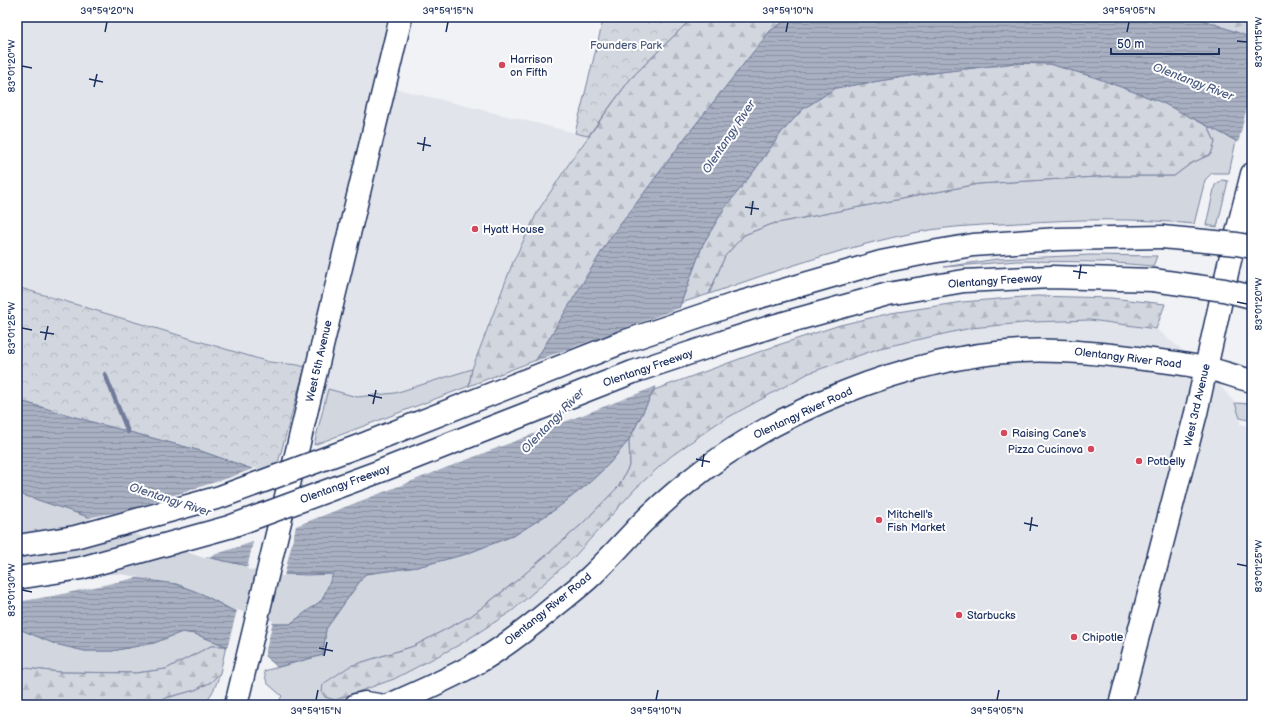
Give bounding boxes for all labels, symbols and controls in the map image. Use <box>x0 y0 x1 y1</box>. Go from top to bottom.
text: 39°59'20"N <box>80 5 134 17</box>
text: 39°59'15"N <box>422 5 474 17</box>
text: 39°59'10"N <box>762 5 814 17</box>
text: 39°59'05"N <box>1102 5 1156 17</box>
text: 83°01'15"W <box>1253 17 1265 67</box>
scale bar <box>1111 30 1219 56</box>
text: 50 m <box>1117 37 1144 52</box>
park label: Founders Park <box>590 39 663 52</box>
text: 83°01'20"W <box>6 40 18 93</box>
place label: Harrison on Fifth <box>510 53 553 79</box>
marker: Harrison on Fifth <box>497 60 507 70</box>
water label: Olentangy River <box>1151 60 1237 105</box>
water label: Olentangy River <box>699 96 760 176</box>
place label: Hyatt House <box>483 223 544 236</box>
marker: Hyatt House <box>470 224 480 234</box>
street label: Olentangy Freeway <box>947 271 1043 291</box>
text: 83°01'20"W <box>1253 278 1265 331</box>
text: 83°01'25"W <box>6 302 18 354</box>
street label: West 5th Avenue <box>303 318 335 403</box>
street label: Olentangy River Road <box>1074 345 1182 371</box>
street label: Olentangy Freeway <box>601 346 695 390</box>
street label: West 3rd Avenue <box>1181 362 1213 448</box>
water label: Olentangy River <box>518 384 589 457</box>
street label: Olentangy River Road <box>751 384 855 442</box>
place label: Raising Cane's <box>1012 427 1087 440</box>
marker: Raising Cane's <box>999 428 1009 438</box>
place label: Pizza Cucinova <box>1008 443 1083 456</box>
marker: Pizza Cucinova <box>1086 444 1096 454</box>
place label: Potbelly <box>1147 455 1186 468</box>
marker: Potbelly <box>1134 456 1144 466</box>
street label: Olentangy Freeway <box>298 462 392 506</box>
water label: Olentangy River <box>127 480 214 521</box>
place label: Mitchell's Fish Market <box>887 508 946 534</box>
marker: Mitchell's Fish Market <box>874 515 884 525</box>
text: 83°01'25"W <box>1253 540 1265 592</box>
text: 83°01'30"W <box>6 563 18 617</box>
street label: Olentangy River Road <box>502 570 594 648</box>
place label: Starbucks <box>967 609 1016 622</box>
marker: Starbucks <box>954 610 964 620</box>
place label: Chipotle <box>1082 631 1124 644</box>
marker: Chipotle <box>1069 632 1079 642</box>
text: 39°59'15"N <box>290 705 342 717</box>
text: 39°59'10"N <box>630 705 682 717</box>
text: 39°59'05"N <box>970 705 1024 717</box>

